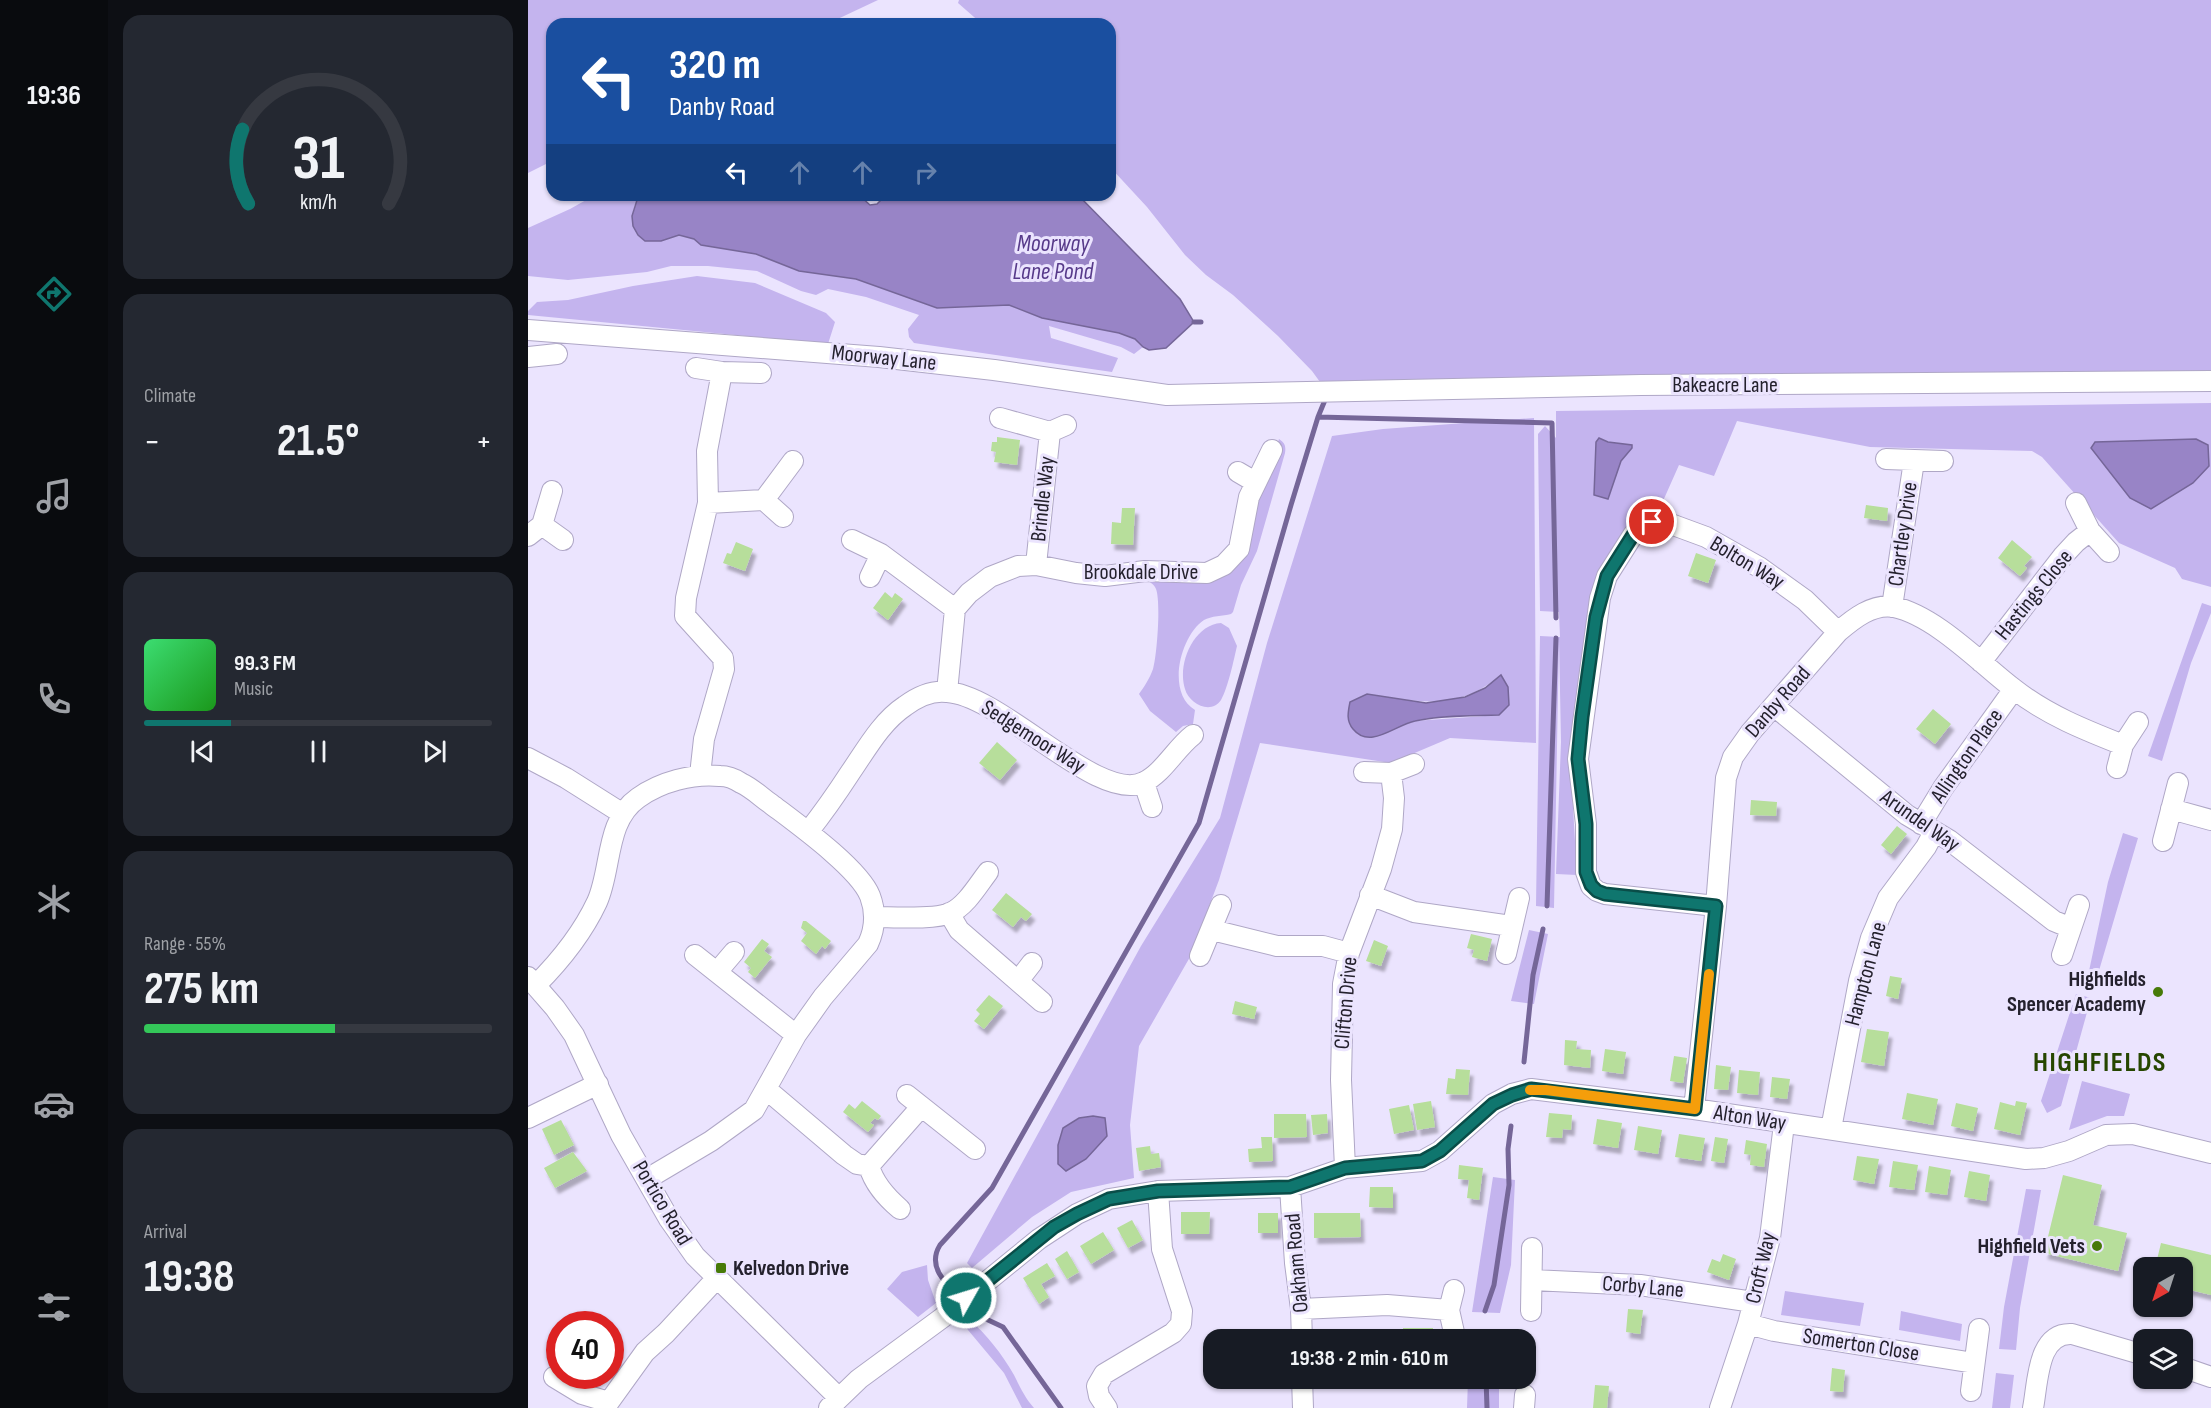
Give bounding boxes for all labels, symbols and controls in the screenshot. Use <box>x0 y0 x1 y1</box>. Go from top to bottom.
text: 320 m <box>669 40 761 91</box>
icon: left <box>570 42 648 120</box>
text: 19:36 <box>27 80 81 112</box>
text: Danby Road <box>669 91 775 123</box>
text: 31 <box>292 122 344 197</box>
icon: left <box>720 156 753 189</box>
icon: ahead <box>783 156 816 189</box>
icon: ahead <box>846 156 879 189</box>
icon: right <box>909 156 942 189</box>
text: km/h <box>299 190 337 215</box>
water label: Moorway Lane Pond <box>1013 229 1095 286</box>
icon: directions <box>33 273 75 315</box>
street label: Moorway Lane <box>830 339 938 377</box>
street label: Bakeacre Lane <box>1672 372 1778 399</box>
text: Climate <box>144 384 196 408</box>
text: 21.5° <box>277 414 359 469</box>
text: − <box>144 422 160 462</box>
text: + <box>476 422 492 462</box>
street label: Brindle Way <box>1025 454 1061 543</box>
icon: music <box>33 475 75 517</box>
street label: Chartley Drive <box>1882 480 1924 588</box>
pin <box>1626 496 1677 547</box>
icon: arrive <box>1635 505 1668 538</box>
street label: Bolton Way <box>1705 530 1790 596</box>
street label: Hastings Close <box>1989 544 2079 646</box>
street label: Brookdale Drive <box>1084 559 1198 586</box>
text: 99.3 FM <box>234 650 296 677</box>
street label: Danby Road <box>1740 661 1816 743</box>
text: Music <box>234 677 273 701</box>
icon: phone <box>33 678 75 720</box>
street label: Sedgemoor Way <box>976 694 1090 780</box>
street label: Allington Place <box>1924 704 2009 809</box>
icon: previous <box>186 735 219 768</box>
icon: pause <box>302 735 335 768</box>
icon: next <box>418 735 451 768</box>
street label: Arundel Way <box>1874 783 1965 858</box>
icon: climate <box>33 881 75 923</box>
street label: Hampton Lane <box>1839 919 1893 1029</box>
text: Range · 55% <box>144 932 226 956</box>
street label: Clifton Drive <box>1329 956 1363 1050</box>
text: 275 km <box>144 962 259 1017</box>
place label: Highfields Spencer Academy <box>2007 966 2146 1018</box>
marker: Highfields Spencer Academy <box>2151 985 2165 999</box>
district label: HIGHFIELDS <box>2033 1046 2167 1079</box>
icon: car <box>33 1083 75 1125</box>
street label: Alton Way <box>1711 1099 1789 1137</box>
street label: Portico Road <box>626 1156 698 1250</box>
street label: Oakham Road <box>1279 1212 1315 1314</box>
text: Arrival <box>144 1220 187 1244</box>
street label: Croft Way <box>1740 1229 1782 1306</box>
place label: Highfield Vets <box>1978 1233 2085 1260</box>
marker: Highfield Vets <box>2090 1239 2104 1253</box>
text: 19:38 <box>144 1250 234 1305</box>
place label: Kelvedon Drive <box>733 1255 849 1282</box>
north arrow <box>2133 1257 2193 1317</box>
map controls <box>2133 1257 2193 1389</box>
marker: Kelvedon Drive <box>714 1261 728 1275</box>
position arrow <box>934 1266 998 1330</box>
street label: Corby Lane <box>1601 1270 1685 1304</box>
icon: filters <box>33 1286 75 1328</box>
speed limit sign: 40 <box>546 1311 624 1389</box>
street label: Somerton Close <box>1801 1322 1921 1368</box>
button: layers <box>2133 1329 2193 1389</box>
text: 19:38 · 2 min · 610 m <box>1291 1345 1448 1372</box>

